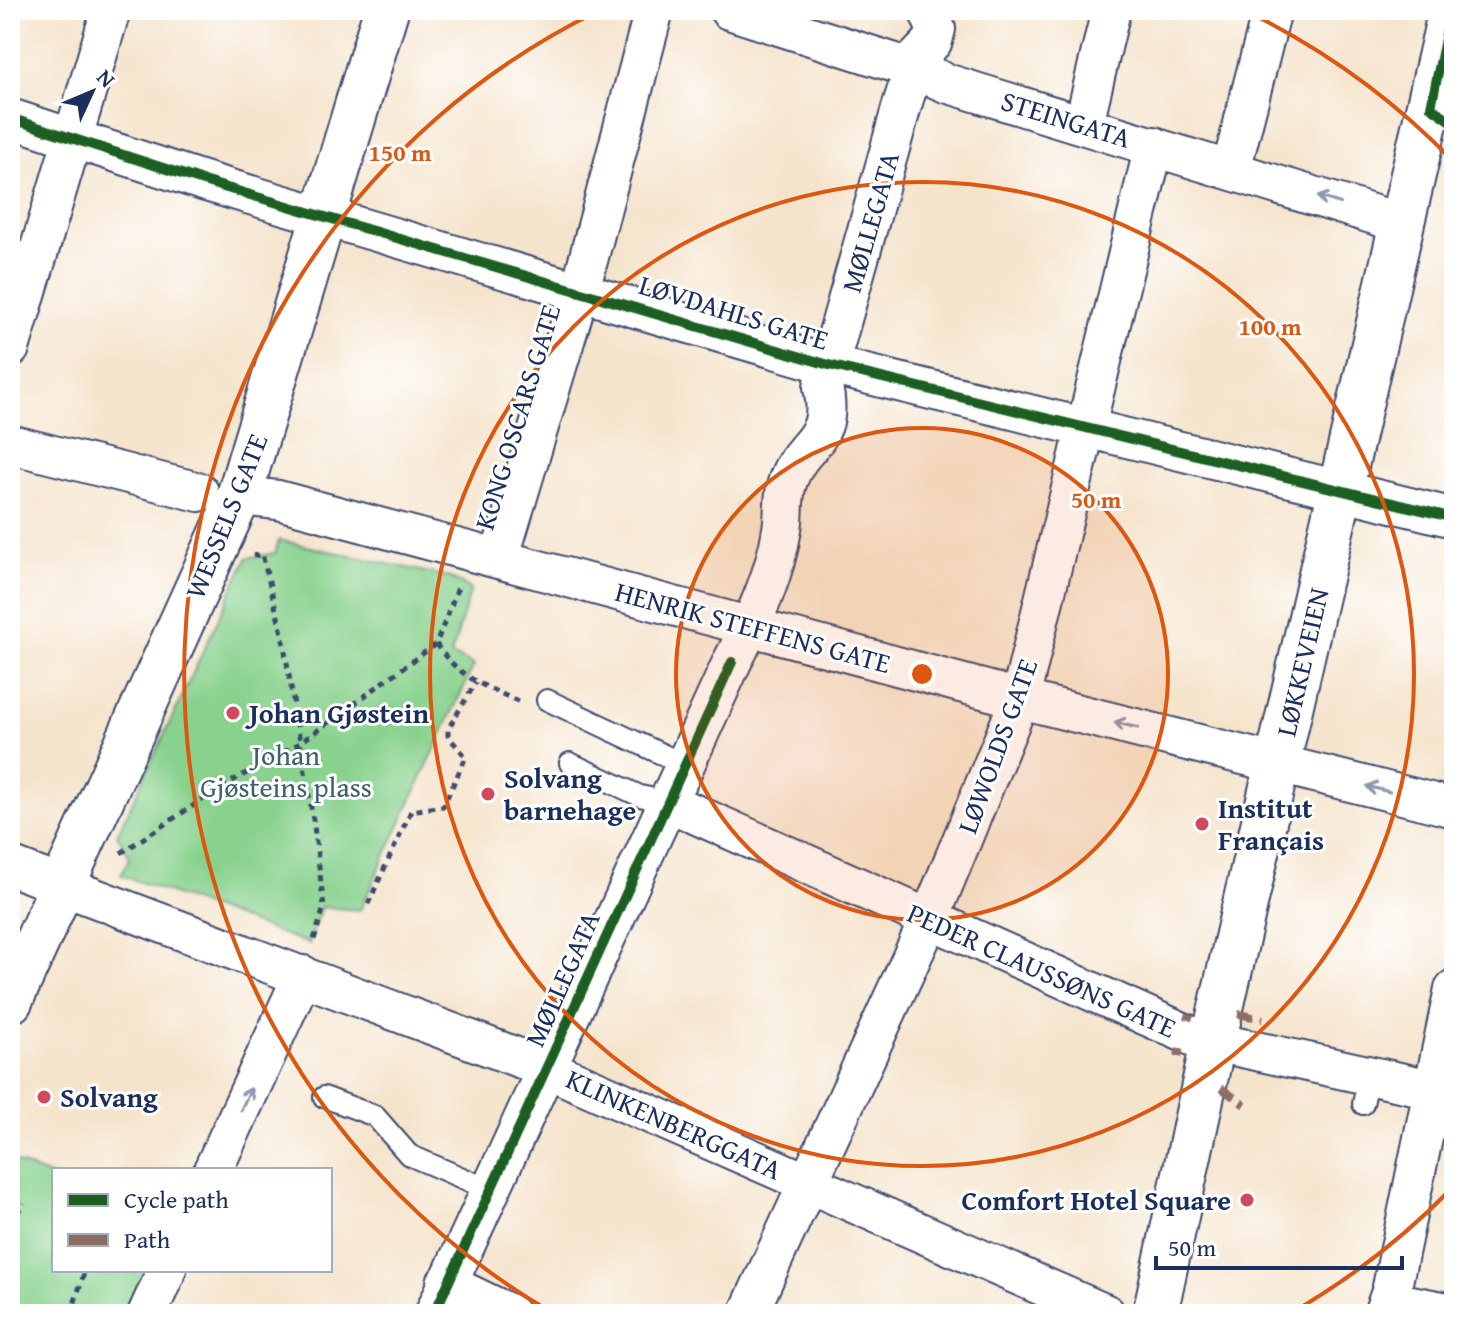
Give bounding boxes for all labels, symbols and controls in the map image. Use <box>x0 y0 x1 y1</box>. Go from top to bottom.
north arrow <box>52 52 132 132</box>
text: N <box>90 62 123 95</box>
street label: STEINGATA <box>996 79 1136 158</box>
text: 150 m <box>368 135 432 170</box>
street label: MØLLEGATA <box>830 147 909 297</box>
one-way arrow <box>1317 192 1342 207</box>
street label: LØVDAHLS GATE <box>634 263 834 360</box>
street label: KONG OSCARS GATE <box>463 299 570 535</box>
text: 100 m <box>1238 309 1302 344</box>
street label: WESSELS GATE <box>174 427 277 605</box>
text: 50 m <box>1071 482 1122 517</box>
street label: HENRIK STEFFENS GATE <box>611 570 895 683</box>
street label: LØKKEVEIEN <box>1264 583 1339 740</box>
street label: LØWOLDS GATE <box>946 653 1047 839</box>
centre of rings <box>908 660 936 688</box>
place label: Johan Gjøstein <box>245 692 429 733</box>
marker: Johan Gjøstein <box>224 704 242 722</box>
one-way arrow <box>1114 717 1140 732</box>
park label: Johan Gjøsteins plass <box>200 734 372 807</box>
place label: Solvang barnehage <box>504 757 636 830</box>
one-way arrow <box>1366 781 1392 796</box>
marker: Solvang barnehage <box>479 785 497 803</box>
place label: Institut Français <box>1218 787 1324 860</box>
marker: Institut Français <box>1193 815 1211 833</box>
street label: PEDER CLAUSSØNS GATE <box>901 892 1183 1047</box>
street label: MØLLEGATA <box>513 904 610 1053</box>
street label: KLINKENBERGGATA <box>560 1058 789 1189</box>
place label: Solvang <box>60 1076 158 1117</box>
one-way arrow <box>239 1087 254 1112</box>
marker: Solvang <box>35 1088 53 1106</box>
legend <box>52 1168 332 1272</box>
place label: Comfort Hotel Square <box>962 1179 1231 1220</box>
text: Cycle path <box>124 1182 229 1217</box>
marker: Comfort Hotel Square <box>1238 1191 1256 1209</box>
scale bar <box>1156 1220 1402 1270</box>
text: Path <box>124 1222 171 1257</box>
text: 50 m <box>1168 1230 1216 1265</box>

